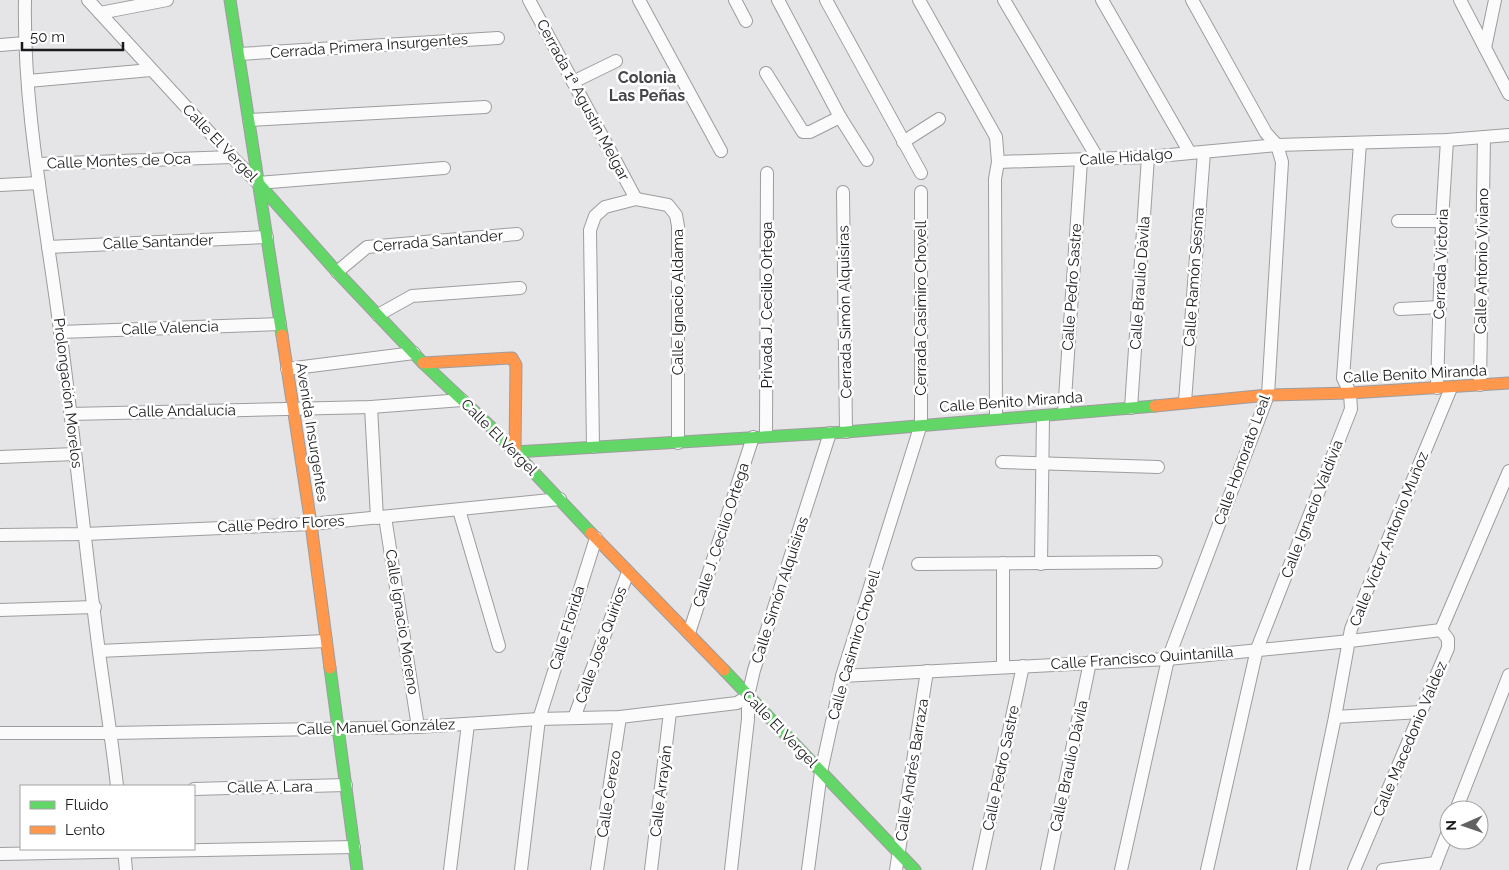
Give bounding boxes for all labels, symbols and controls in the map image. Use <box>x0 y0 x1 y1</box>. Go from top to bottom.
street label: Cerrada 1ª Agustín Melgar <box>533 16 634 184</box>
scale bar <box>22 20 124 52</box>
text: 50 m <box>30 28 65 46</box>
street label: Cerrada Primera Insurgentes <box>270 30 468 62</box>
district label: Colonia Las Peñas <box>609 68 685 105</box>
street label: Calle El Vergel <box>179 101 262 186</box>
street label: Calle Hidalgo <box>1079 145 1173 169</box>
street label: Calle Montes de Oca <box>47 149 191 173</box>
street label: Calle Antonio Viviano <box>1472 188 1492 334</box>
street label: Calle Ramón Sesma <box>1180 207 1208 347</box>
street label: Cerrada Victoria <box>1430 208 1452 320</box>
street label: Calle Braulio Dávila <box>1126 216 1154 350</box>
street label: Cerrada Casimiro Chovell <box>912 219 930 396</box>
street label: Privada J. Cecilio Ortega <box>758 222 776 388</box>
street label: Calle Pedro Sastre <box>1059 222 1085 351</box>
street label: Cerrada Simón Alquisiras <box>834 225 856 399</box>
street label: Cerrada Santander <box>372 226 504 256</box>
street label: Calle Ignacio Aldama <box>669 229 687 375</box>
street label: Calle Santander <box>102 231 214 253</box>
street label: Prolongación Morelos <box>50 317 86 469</box>
street label: Calle Valencia <box>121 317 219 339</box>
street label: Avenida Insurgentes <box>292 361 332 503</box>
street label: Calle Benito Miranda <box>1343 361 1487 387</box>
street label: Calle Benito Miranda <box>939 388 1083 416</box>
street label: Calle Honorato Leal <box>1210 391 1274 528</box>
street label: Calle El Vergel <box>457 395 542 480</box>
street label: Calle Andalucía <box>128 401 236 421</box>
street label: Calle Ignacio Valdivia <box>1277 437 1347 581</box>
street label: Calle Víctor Antonio Muñoz <box>1346 449 1432 629</box>
street label: Calle J. Cecilio Ortega <box>689 460 753 610</box>
street label: Calle Pedro Flores <box>217 512 345 536</box>
street label: Calle Simón Alquisiras <box>748 514 812 666</box>
street label: Calle Ignacio Moreno <box>382 548 422 696</box>
street label: Calle Casimiro Chovell <box>824 567 884 722</box>
street label: Calle Florida <box>546 584 588 672</box>
street label: Calle José Quirios <box>572 584 630 706</box>
street label: Calle Francisco Quintanilla <box>1050 643 1234 673</box>
street label: Calle Macedonio Valdez <box>1369 659 1451 819</box>
street label: Calle El Vergel <box>739 687 822 772</box>
street label: Calle Andrés Barraza <box>892 697 932 843</box>
street label: Calle Braulio Dávila <box>1046 699 1092 833</box>
street label: Calle Pedro Sastre <box>979 703 1023 832</box>
street label: Calle Manuel González <box>296 715 456 739</box>
street label: Calle Arrayán <box>646 744 676 838</box>
street label: Calle Cerezo <box>593 749 625 839</box>
street label: Calle A. Lara <box>227 777 313 797</box>
legend <box>20 785 195 850</box>
text: Fluido <box>65 796 108 814</box>
north arrow <box>1439 800 1489 850</box>
text: N <box>1443 820 1459 831</box>
text: Lento <box>65 821 105 839</box>

